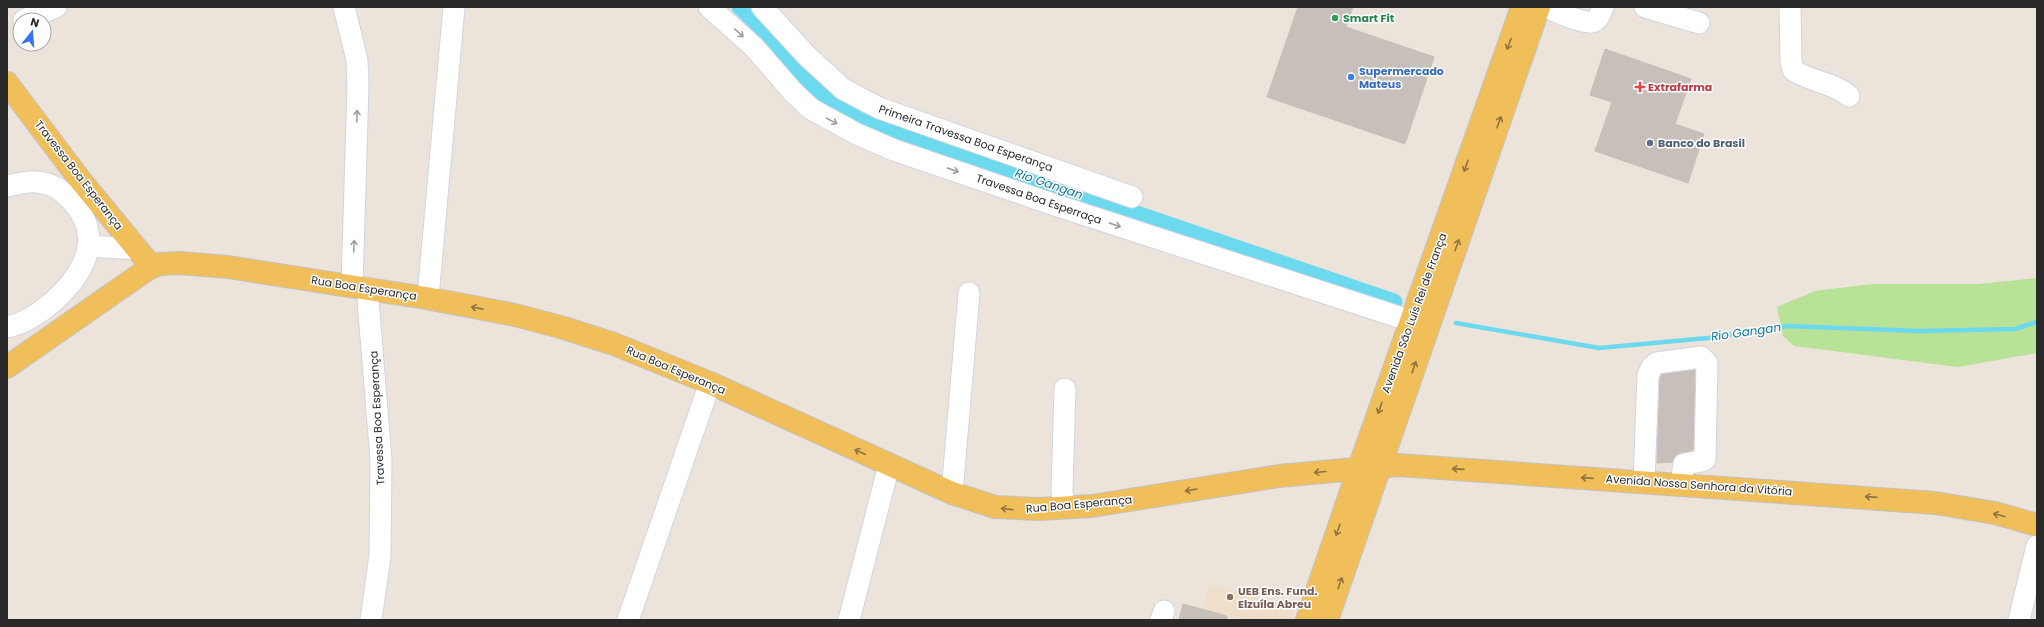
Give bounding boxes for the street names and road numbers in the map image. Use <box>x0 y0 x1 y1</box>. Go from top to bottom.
street label: Primeira Travessa Boa Esperança <box>877 101 1055 175</box>
street label: Travessa Boa Esperança <box>31 117 127 233</box>
street label: Travessa Boa Esperraça <box>974 170 1104 228</box>
street label: Avenida São Luís Rei de França <box>1377 231 1451 395</box>
street label: Rua Boa Esperança <box>310 272 418 304</box>
street label: Rua Boa Esperança <box>624 342 728 398</box>
street label: Travessa Boa Esperança <box>365 350 389 486</box>
street label: Avenida Nossa Senhora da Vitória <box>1605 471 1793 499</box>
street label: Rua Boa Esperança <box>1025 491 1133 517</box>

